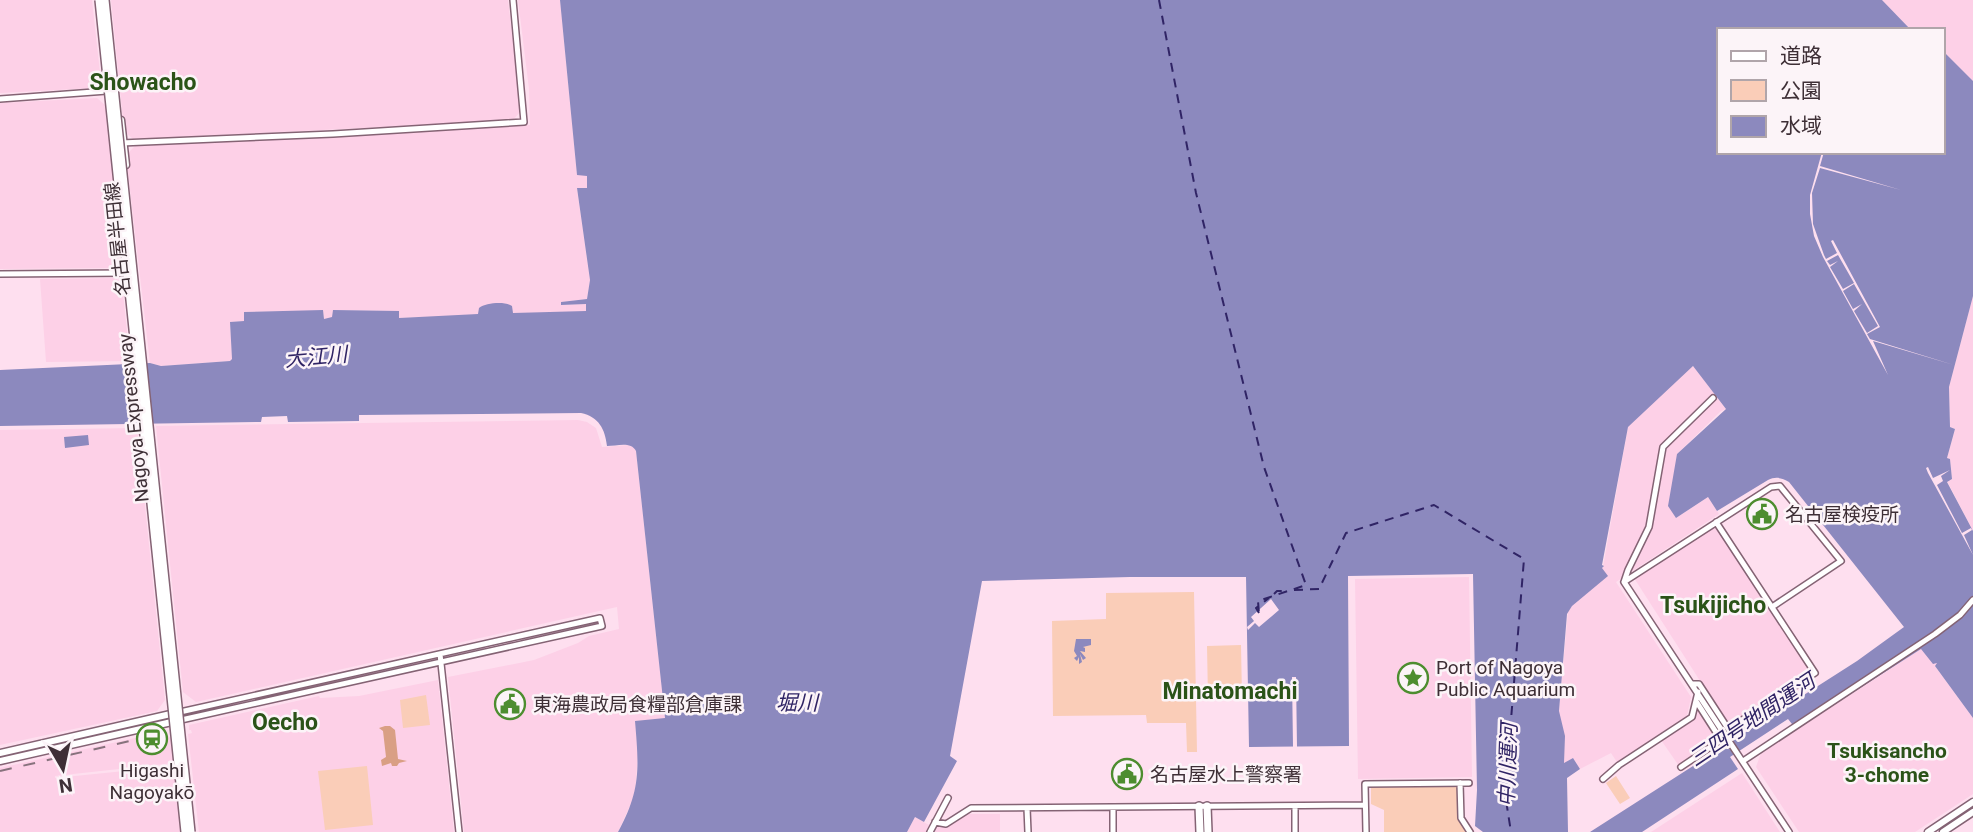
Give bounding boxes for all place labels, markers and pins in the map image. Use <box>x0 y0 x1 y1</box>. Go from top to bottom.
public building icon: 名古屋検疫所 <box>1745 497 1779 531</box>
place label: 名古屋検疫所 <box>1785 503 1899 526</box>
place label: Port of Nagoya Public Aquarium <box>1436 656 1575 701</box>
place icon: Port of Nagoya Public Aquarium <box>1396 661 1430 695</box>
public building icon: 東海農政局食糧部倉庫課 <box>493 687 527 721</box>
place label: 東海農政局食糧部倉庫課 <box>533 693 742 716</box>
station icon: Higashi Nagoyakō <box>135 722 169 756</box>
public building icon: 名古屋水上警察署 <box>1110 757 1144 791</box>
place label: Higashi Nagoyakō <box>110 759 194 804</box>
place label: 名古屋水上警察署 <box>1150 763 1302 786</box>

